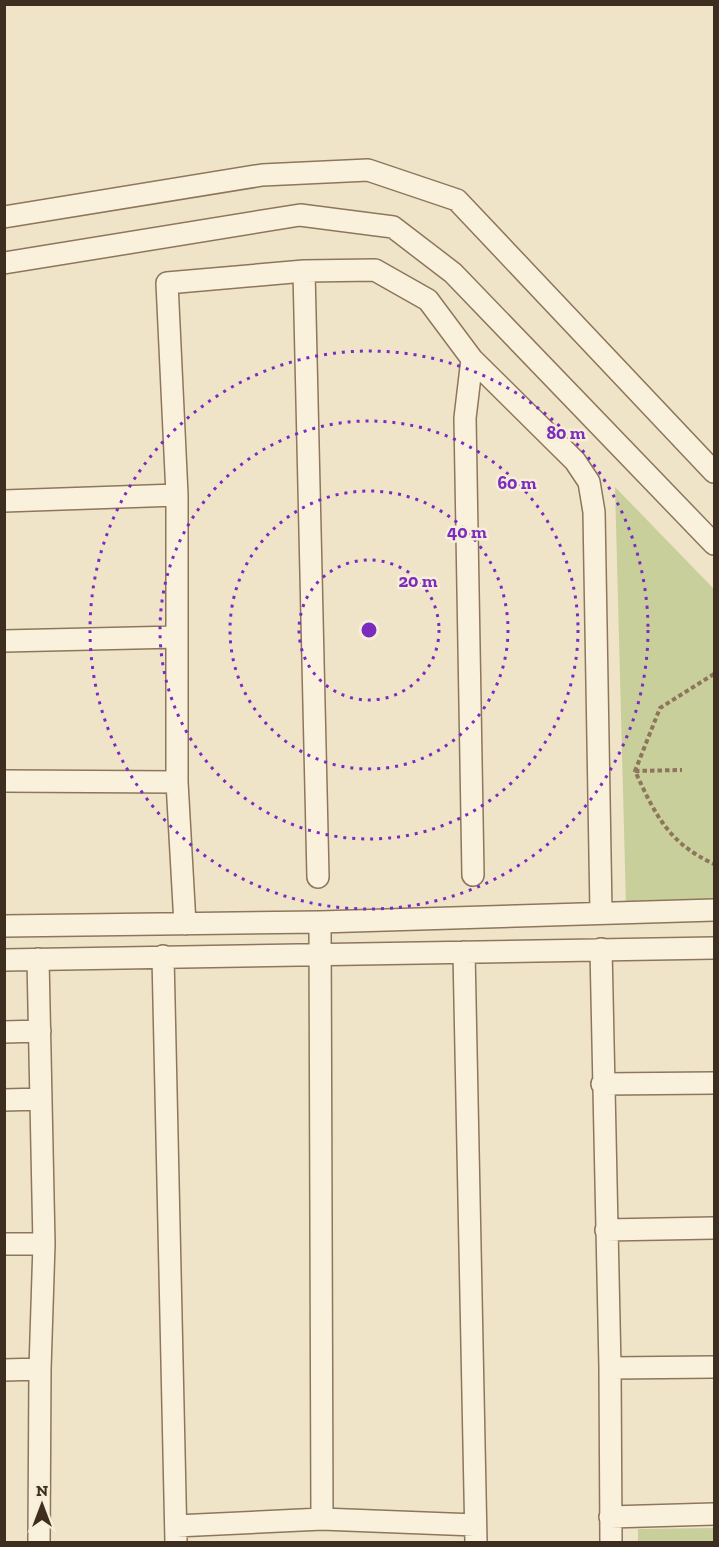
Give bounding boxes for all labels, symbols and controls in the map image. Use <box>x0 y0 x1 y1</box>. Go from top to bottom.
text: 80 m <box>546 422 586 444</box>
text: 60 m <box>497 472 537 494</box>
text: 40 m <box>447 521 487 543</box>
text: 20 m <box>398 570 438 592</box>
centre of rings <box>359 620 379 640</box>
north arrow <box>12 1475 72 1535</box>
text: N <box>36 1481 48 1500</box>

